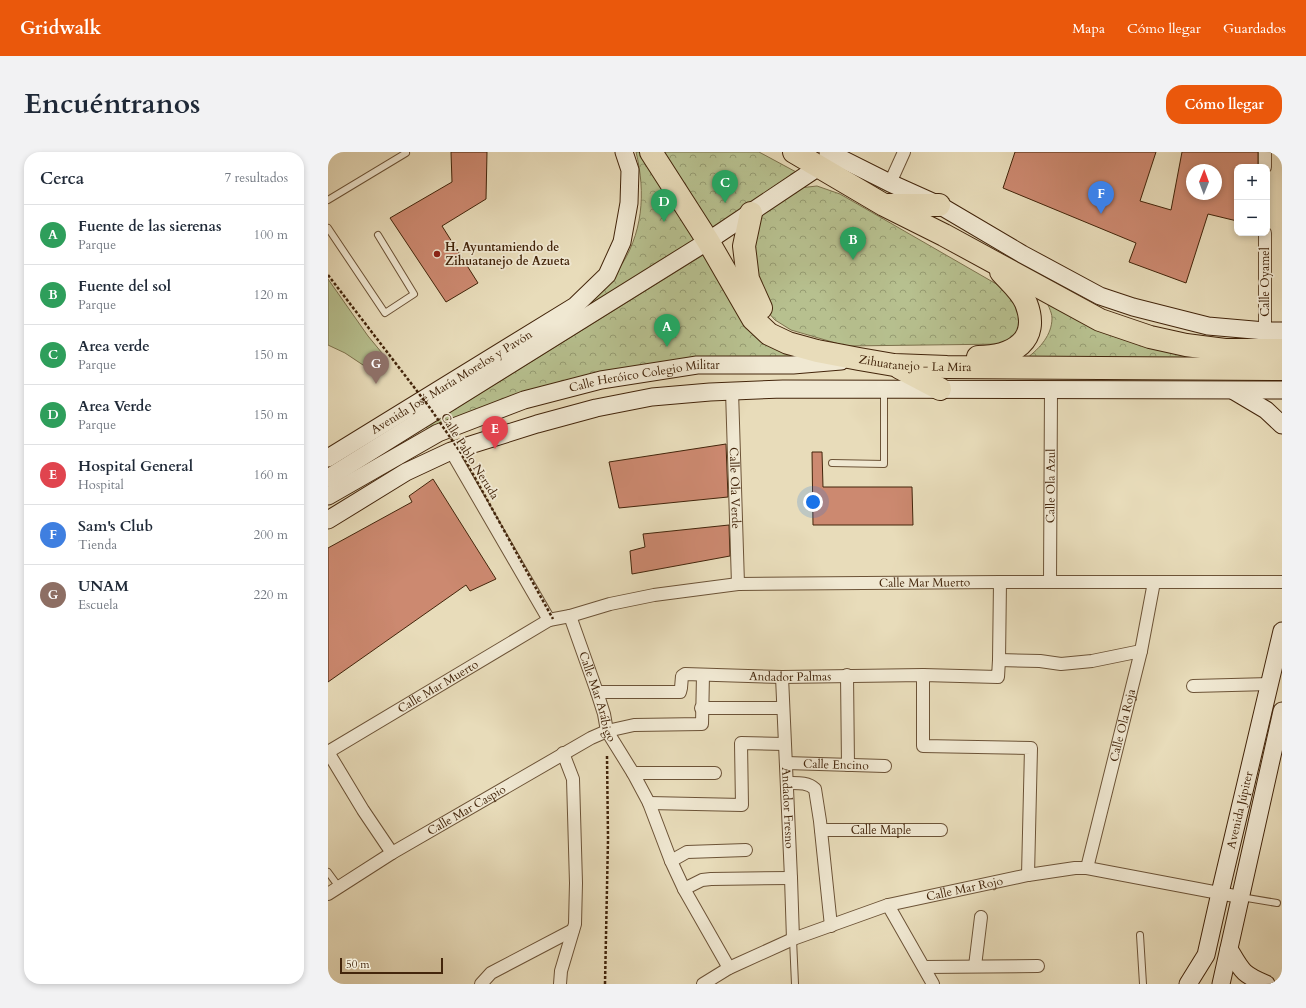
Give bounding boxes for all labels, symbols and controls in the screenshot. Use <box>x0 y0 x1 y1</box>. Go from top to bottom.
text: Gridwalk <box>20 15 101 41</box>
text: Mapa <box>1072 19 1105 38</box>
text: Cómo llegar <box>1127 19 1201 38</box>
text: Guardados <box>1223 19 1286 38</box>
text: Encuéntranos <box>24 85 200 123</box>
button: Cómo llegar <box>1166 85 1282 124</box>
north arrow <box>1186 164 1222 200</box>
map controls <box>1234 164 1270 236</box>
button: + <box>1234 164 1270 200</box>
text: Cerca <box>40 167 84 190</box>
text: 7 resultados <box>224 169 288 187</box>
pin: C <box>712 170 738 203</box>
pin: F <box>1088 181 1114 214</box>
pin: D <box>651 189 677 222</box>
button: − <box>1234 200 1270 236</box>
text: Fuente de las sierenas <box>78 216 222 236</box>
text: A <box>48 226 58 244</box>
text: 100 m <box>254 226 288 244</box>
pin: B <box>840 227 866 260</box>
text: Parque <box>78 236 116 254</box>
place label: H. Ayuntamiendo de Zihuatanejo de Azueta <box>445 239 570 269</box>
street label: Calle Oyamel <box>1257 247 1273 317</box>
marker: H. Ayuntamiendo de Zihuatanejo de Azueta <box>432 249 442 259</box>
text: Fuente del sol <box>78 276 171 296</box>
text: B <box>48 286 58 304</box>
text: 120 m <box>254 286 288 304</box>
text: Parque <box>78 296 116 314</box>
pin: A <box>654 314 680 347</box>
street label: Avenida José María Morelos y Pavón <box>368 326 535 438</box>
text: Area verde <box>78 336 150 356</box>
text: C <box>48 346 58 364</box>
text: 150 m <box>254 346 288 364</box>
pin: G <box>363 351 389 384</box>
street label: Zihuatanejo - La Mira <box>857 351 972 375</box>
text: Parque <box>78 356 116 374</box>
street label: Calle Heróico Colegio Militar <box>567 357 720 396</box>
text: Area Verde <box>78 396 152 416</box>
text: D <box>47 406 59 424</box>
text: 150 m <box>254 406 288 424</box>
street label: Calle Pablo Neruda <box>437 410 503 503</box>
text: Parque <box>78 416 116 434</box>
pin: E <box>482 416 508 449</box>
street label: Calle Ola Verde <box>726 447 744 529</box>
street label: Calle Ola Azul <box>1042 449 1059 523</box>
text: Hospital General <box>78 456 193 476</box>
text: E <box>49 466 57 484</box>
text: 160 m <box>254 466 288 484</box>
text: Hospital <box>78 476 124 494</box>
your location <box>803 492 823 512</box>
text: Sam's Club <box>78 516 153 536</box>
text: F <box>49 526 57 544</box>
text: 200 m <box>254 526 288 544</box>
text: Tienda <box>78 536 117 554</box>
street label: Calle Mar Muerto <box>879 574 971 591</box>
text: UNAM <box>78 576 129 596</box>
text: G <box>48 586 58 604</box>
text: 220 m <box>254 586 288 604</box>
text: Escuela <box>78 596 118 614</box>
street label: Calle Mar Arábigo <box>575 649 620 745</box>
street label: Calle Mar Muerto <box>395 656 482 717</box>
street label: Andador Palmas <box>749 668 831 685</box>
street label: Calle Ola Roja <box>1106 687 1139 763</box>
street label: Calle Encino <box>803 756 870 774</box>
street label: Andador Fresno <box>778 767 798 849</box>
street label: Avenida Júpiter <box>1223 769 1257 850</box>
street label: Calle Mar Caspio <box>424 781 509 839</box>
street label: Calle Maple <box>851 822 911 838</box>
street label: Calle Mar Rojo <box>925 872 1005 905</box>
scale bar <box>340 956 443 975</box>
text: 50 m <box>346 957 370 972</box>

